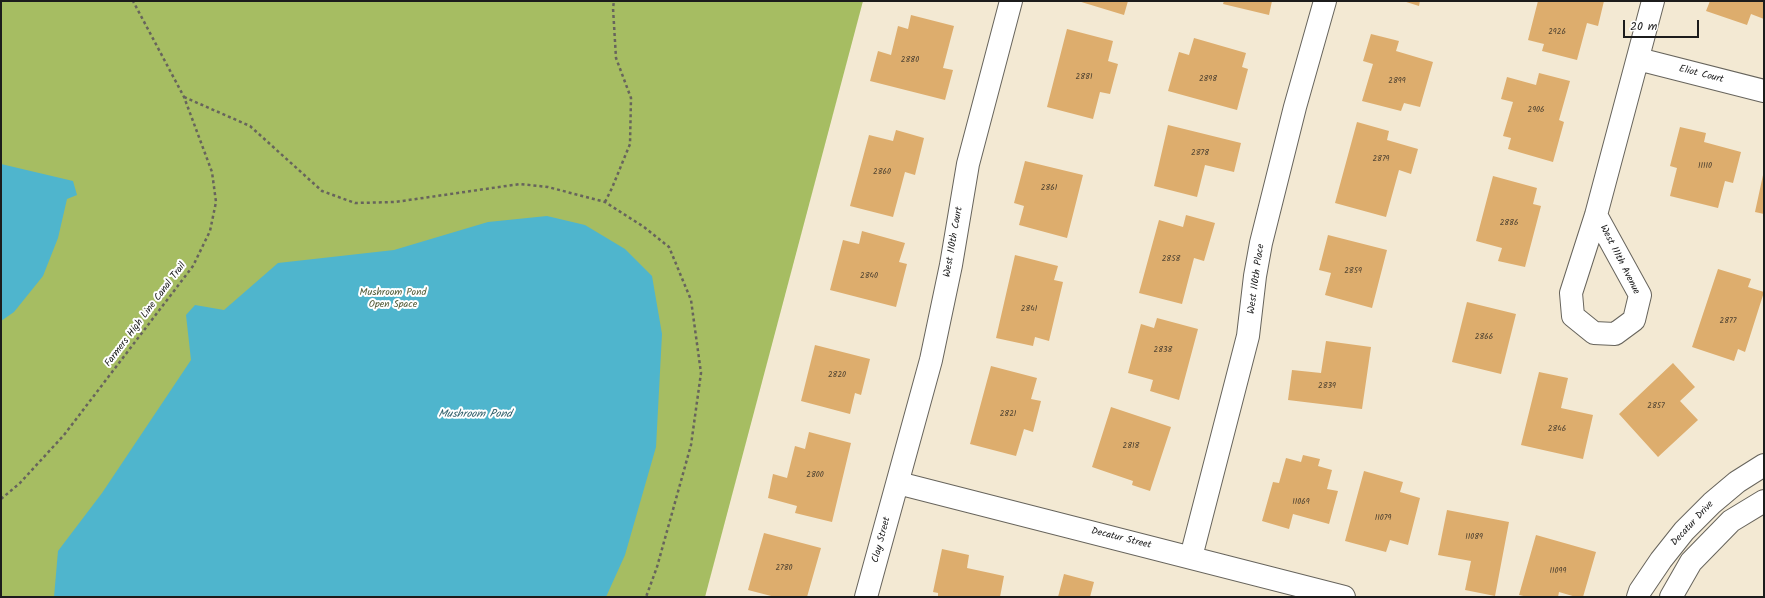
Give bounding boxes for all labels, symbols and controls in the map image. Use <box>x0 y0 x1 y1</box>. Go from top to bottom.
scale bar <box>1625 12 1701 38</box>
text: 20 m <box>1630 17 1657 36</box>
house number: 2926 <box>1548 28 1566 38</box>
house number: 2880 <box>901 56 919 66</box>
street label: Eliot Court <box>1677 64 1725 86</box>
house number: 2881 <box>1076 73 1092 83</box>
house number: 2898 <box>1199 75 1217 85</box>
house number: 2899 <box>1388 77 1406 87</box>
house number: 2906 <box>1528 106 1544 116</box>
house number: 2878 <box>1191 149 1209 159</box>
house number: 2879 <box>1372 155 1390 165</box>
house number: 11110 <box>1698 162 1712 172</box>
house number: 2860 <box>873 168 891 178</box>
house number: 2861 <box>1041 184 1057 194</box>
street label: West 110th Court <box>942 206 966 278</box>
house number: 2886 <box>1500 219 1518 229</box>
street label: West 111th Avenue <box>1596 223 1642 297</box>
street label: West 110th Place <box>1246 243 1268 315</box>
house number: 2858 <box>1162 255 1180 265</box>
street label: Farmers High Line Canal Trail <box>103 260 189 370</box>
house number: 2859 <box>1344 267 1362 277</box>
house number: 2840 <box>860 272 878 282</box>
park label: Mushroom Pond Open Space <box>360 287 426 310</box>
house number: 2841 <box>1021 305 1037 315</box>
house number: 2877 <box>1720 317 1736 327</box>
house number: 2866 <box>1475 333 1493 343</box>
house number: 2838 <box>1154 346 1172 356</box>
house number: 2820 <box>828 371 846 381</box>
house number: 2839 <box>1318 382 1336 392</box>
house number: 2857 <box>1647 402 1665 412</box>
water label: Mushroom Pond <box>438 408 512 422</box>
house number: 2821 <box>1000 410 1016 420</box>
house number: 2846 <box>1548 425 1566 435</box>
house number: 2818 <box>1123 442 1139 452</box>
house number: 2800 <box>806 471 824 481</box>
house number: 11069 <box>1292 498 1310 508</box>
street label: Decatur Drive <box>1669 499 1717 549</box>
house number: 11079 <box>1375 514 1391 524</box>
street label: Clay Street <box>870 516 894 564</box>
street label: Decatur Street <box>1090 526 1152 552</box>
house number: 11089 <box>1465 533 1483 543</box>
house number: 2780 <box>775 564 793 574</box>
house number: 11099 <box>1550 567 1566 577</box>

